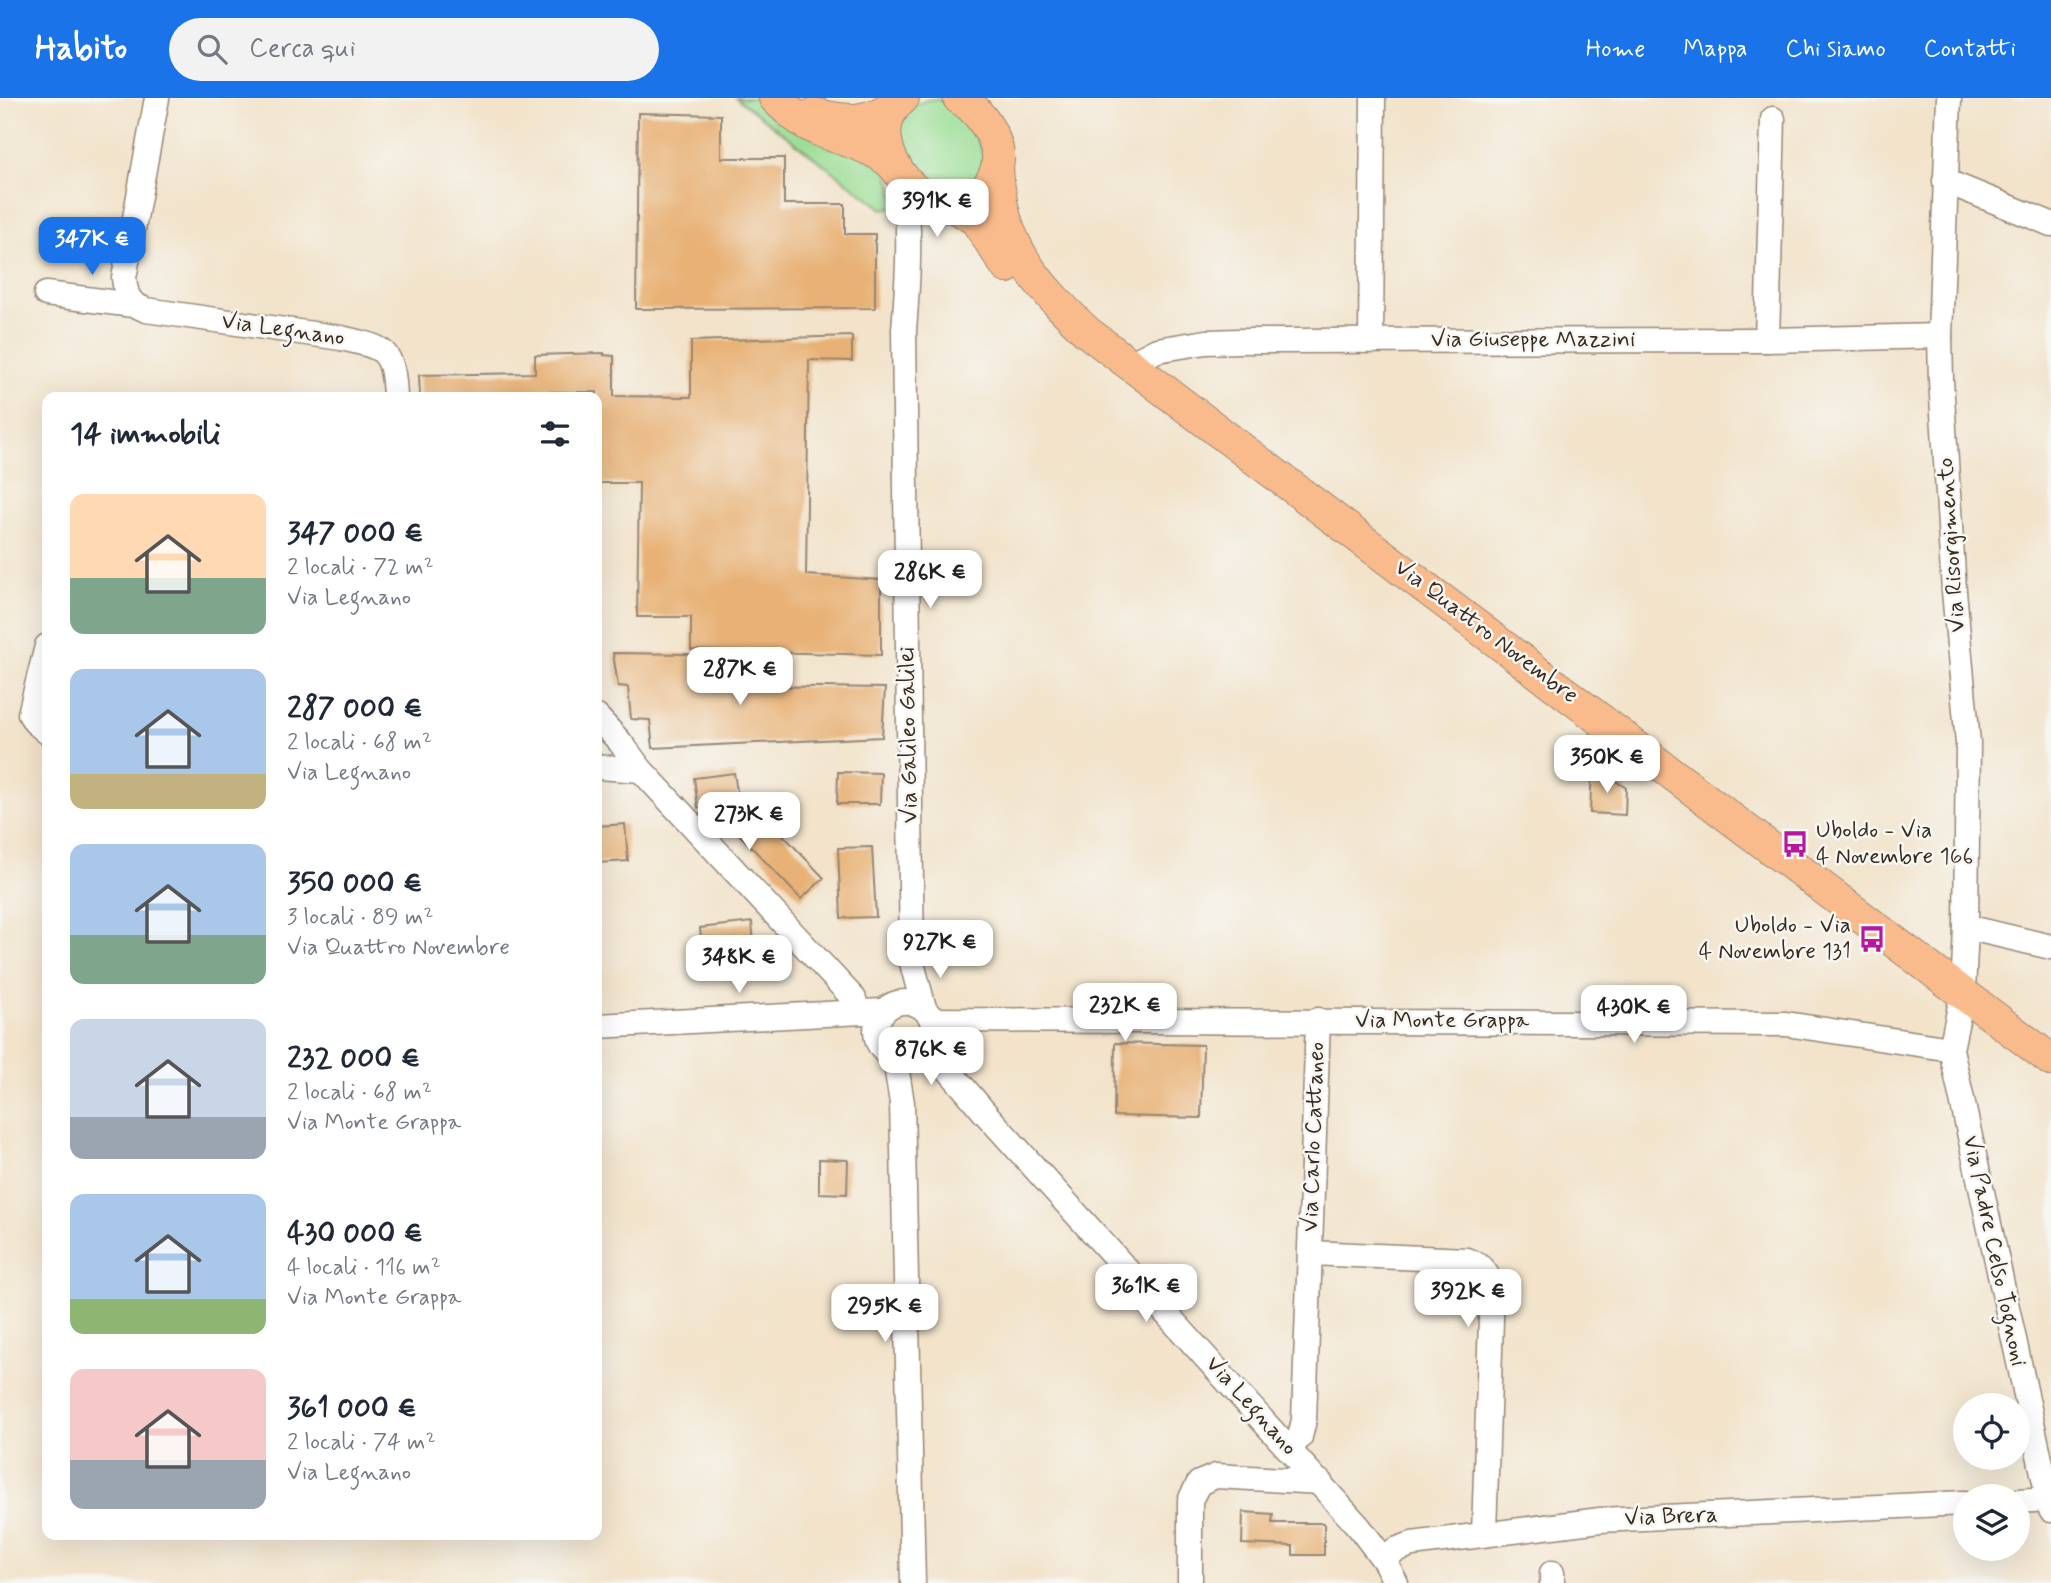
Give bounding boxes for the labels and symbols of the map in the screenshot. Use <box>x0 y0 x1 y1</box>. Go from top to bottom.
pin: 391K € <box>880 180 994 239</box>
pin: 347K € <box>35 218 149 277</box>
street label: Via Legnano <box>219 307 347 355</box>
street label: Via Giuseppe Mazzini <box>1431 325 1635 355</box>
street label: Via Risorgimento <box>1931 457 1973 633</box>
pin: 286K € <box>873 550 987 610</box>
street label: Via Quattro Novembre <box>1388 553 1584 711</box>
street label: Via Galileo Galilei <box>892 646 926 824</box>
pin: 287K € <box>683 648 797 707</box>
pin: 350K € <box>1550 736 1664 795</box>
pin: 273K € <box>692 792 806 852</box>
place label: Uboldo - Via 4 Novembre 166 <box>1816 816 1973 872</box>
bus stop icon: Uboldo - Via 4 Novembre 166 <box>1780 829 1810 859</box>
place label: Uboldo - Via 4 Novembre 131 <box>1699 911 1851 967</box>
pin: 927K € <box>883 920 997 980</box>
bus stop icon: Uboldo - Via 4 Novembre 131 <box>1857 924 1887 954</box>
pin: 348K € <box>682 936 796 995</box>
pin: 232K € <box>1068 984 1182 1043</box>
pin: 430K € <box>1577 986 1691 1045</box>
street label: Via Monte Grappa <box>1355 1006 1529 1036</box>
pin: 876K € <box>874 1028 988 1087</box>
street label: Via Carlo Cattaneo <box>1296 1041 1332 1233</box>
street label: Via Padre Celso Tognoni <box>1953 1133 2033 1370</box>
pin: 361K € <box>1089 1264 1203 1324</box>
pin: 392K € <box>1411 1270 1525 1329</box>
pin: 295K € <box>828 1284 942 1344</box>
street label: Via Legnano <box>1197 1350 1304 1464</box>
street label: Via Brera <box>1624 1500 1718 1534</box>

